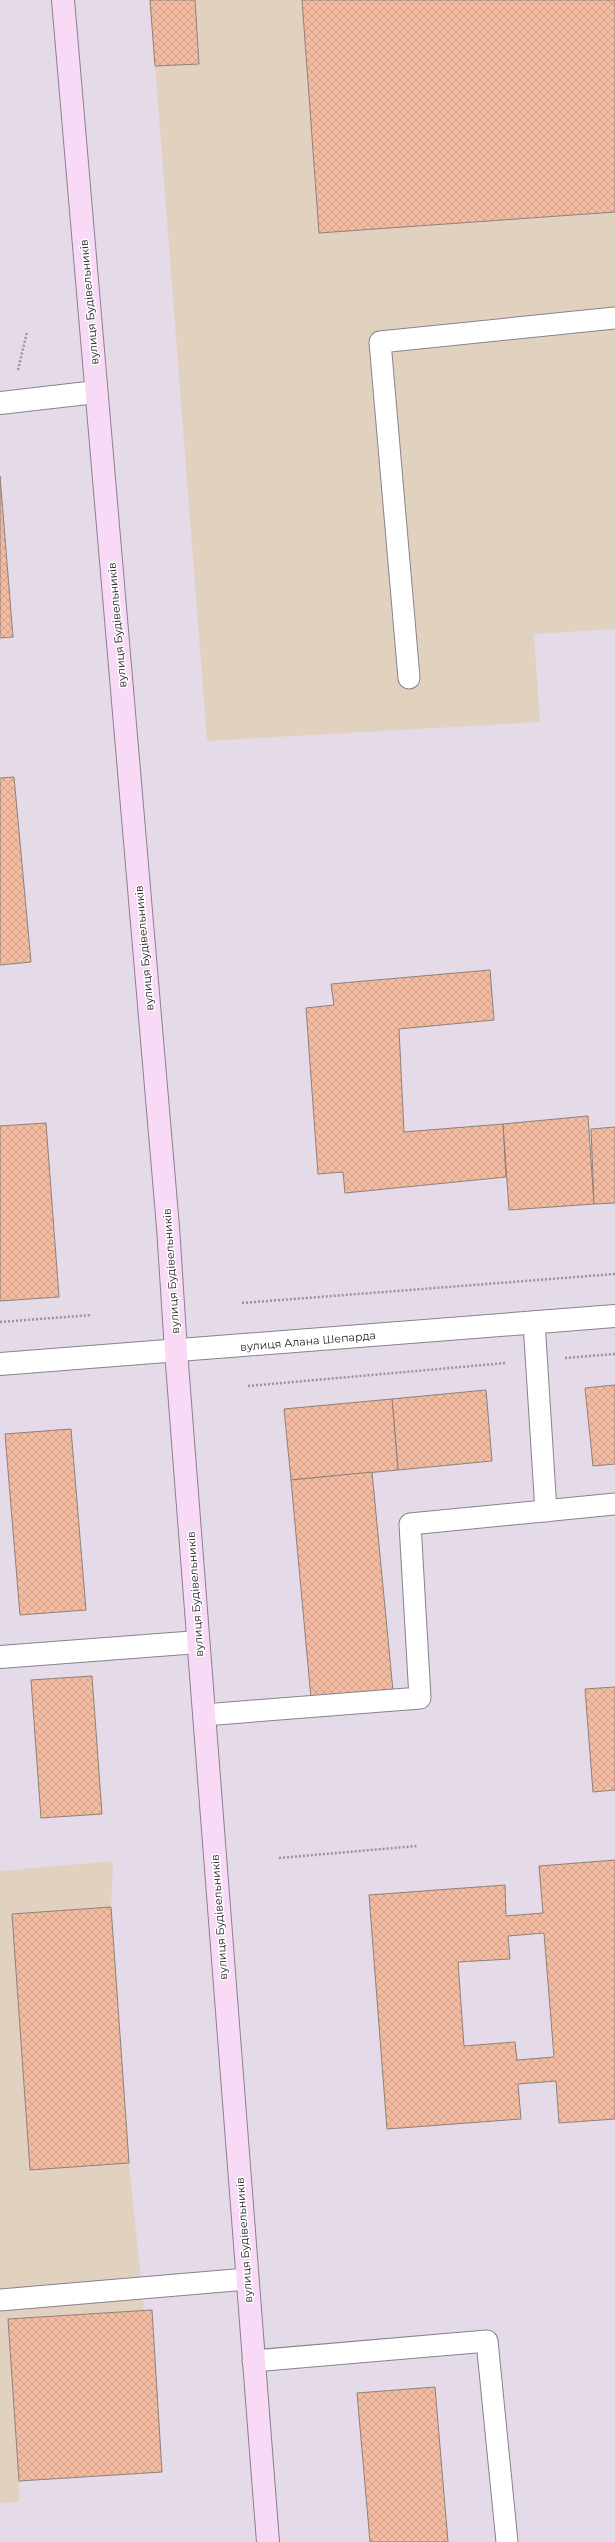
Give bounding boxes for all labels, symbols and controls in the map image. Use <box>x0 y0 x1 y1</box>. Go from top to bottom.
street label: вулиця Будівельників <box>77 239 101 365</box>
street label: вулиця Будівельників <box>105 562 129 688</box>
street label: вулиця Будівельників <box>132 885 156 1011</box>
street label: вулиця Будівельників <box>160 1208 182 1334</box>
street label: вулиця Алана Шепарда <box>240 1328 376 1354</box>
street label: вулиця Будівельників <box>184 1531 206 1657</box>
street label: вулиця Будівельників <box>208 1854 230 1980</box>
street label: вулиця Будівельників <box>233 2177 255 2303</box>

